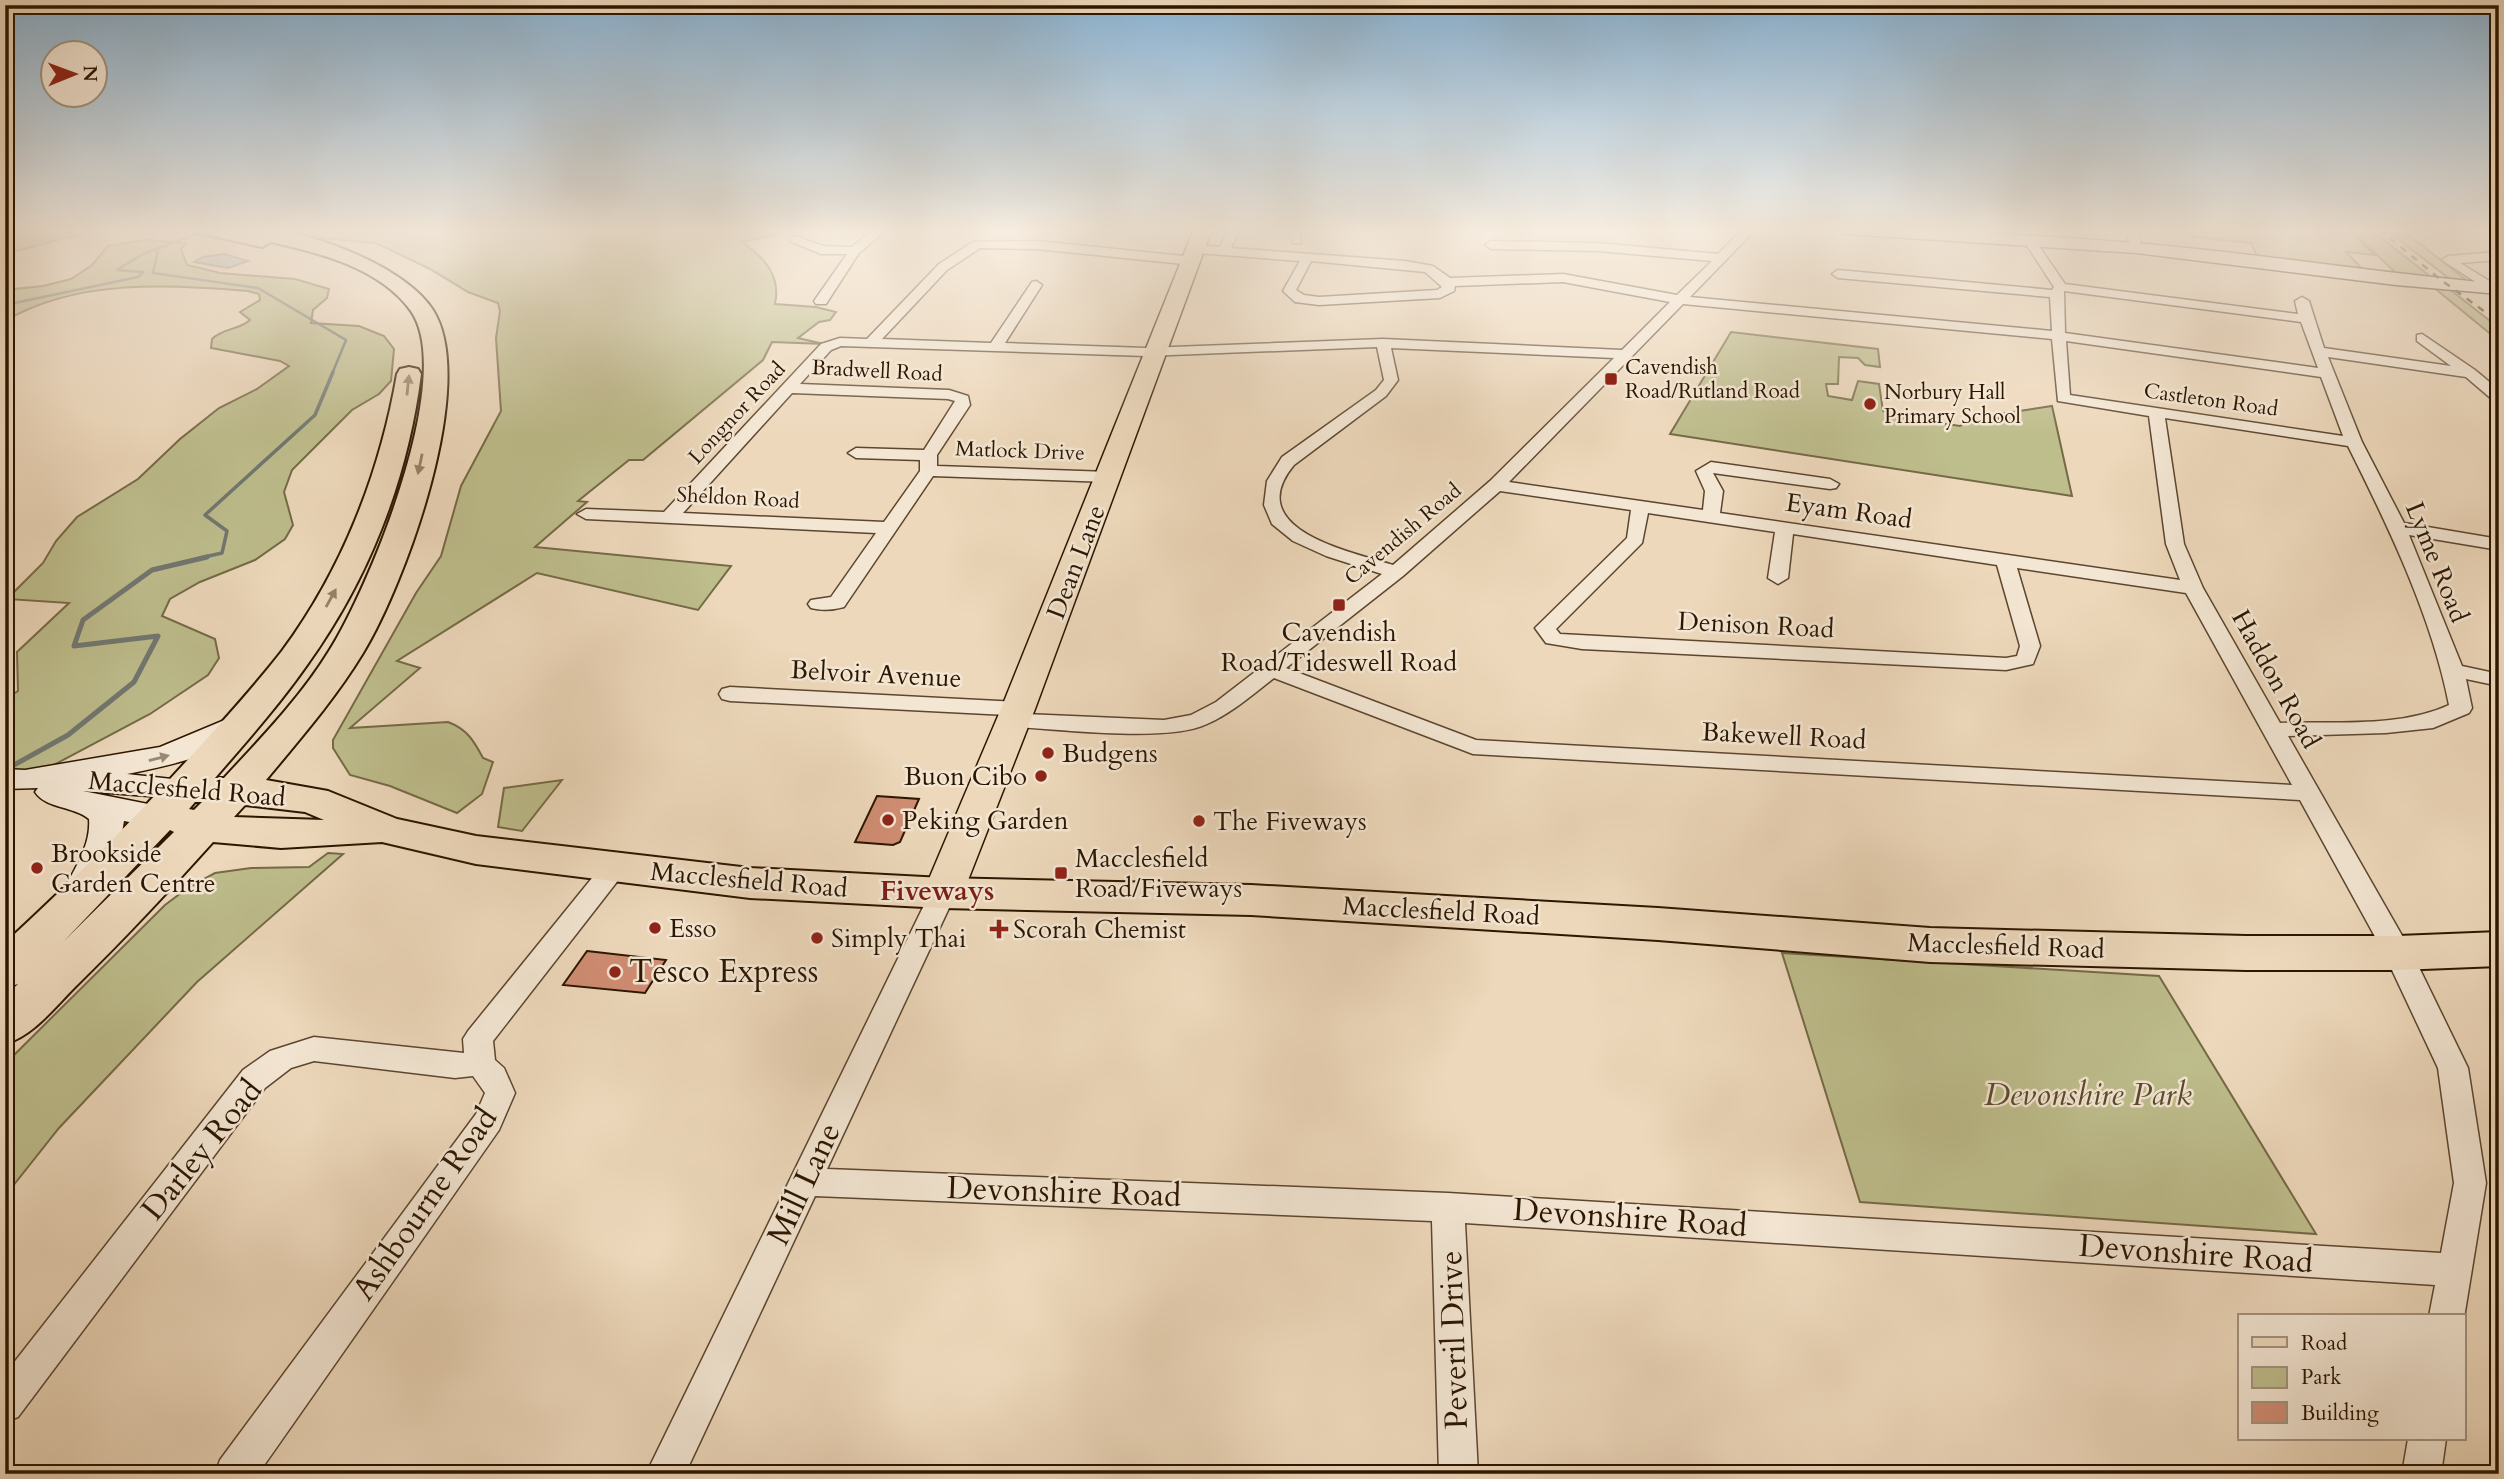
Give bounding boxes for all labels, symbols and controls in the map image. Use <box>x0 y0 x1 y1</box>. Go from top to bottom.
north arrow <box>38 38 108 108</box>
text: N <box>77 65 103 83</box>
street label: Bradwell Road <box>811 353 943 389</box>
place label: Cavendish Road/Rutland Road <box>1625 353 1800 406</box>
street label: Longnor Road <box>682 355 792 471</box>
marker: Cavendish Road/Rutland Road <box>1603 371 1619 387</box>
one-way arrow <box>403 374 414 396</box>
street label: Castleton Road <box>2142 376 2280 424</box>
place label: Norbury Hall Primary School <box>1884 378 2021 431</box>
marker: Norbury Hall Primary School <box>1862 396 1878 412</box>
street label: Matlock Drive <box>955 434 1085 468</box>
one-way arrow <box>414 453 425 475</box>
street label: Cavendish Road <box>1338 476 1468 592</box>
street label: Sheldon Road <box>676 480 800 516</box>
street label: Eyam Road <box>1784 485 1915 537</box>
street label: Lyme Road <box>2397 496 2477 628</box>
street label: Dean Lane <box>1038 500 1114 624</box>
one-way arrow <box>325 588 337 607</box>
marker: Cavendish Road/Tideswell Road <box>1331 597 1347 613</box>
street label: Denison Road <box>1677 603 1835 647</box>
street label: Haddon Road <box>2223 603 2329 755</box>
place label: Cavendish Road/Tideswell Road <box>1221 615 1457 680</box>
street label: Belvoir Avenue <box>790 652 962 696</box>
street label: Bakewell Road <box>1701 714 1867 758</box>
place label: Budgens <box>1062 736 1158 771</box>
marker: Budgens <box>1040 745 1056 761</box>
one-way arrow <box>148 752 170 763</box>
place label: Buon Cibo <box>904 759 1027 794</box>
street label: Macclesfield Road <box>87 763 287 815</box>
marker: Buon Cibo <box>1033 768 1049 784</box>
place label: Peking Garden <box>902 803 1069 838</box>
place label: The Fiveways <box>1213 804 1367 839</box>
marker: Peking Garden <box>880 812 896 828</box>
marker: The Fiveways <box>1191 813 1207 829</box>
place label: Brookside Garden Centre <box>51 836 216 901</box>
place label: Macclesfield Road/Fiveways <box>1075 841 1242 906</box>
street label: Macclesfield Road <box>649 854 849 906</box>
marker: Brookside Garden Centre <box>29 860 45 876</box>
marker: Macclesfield Road/Fiveways <box>1053 865 1069 881</box>
district label: Fiveways <box>880 872 994 910</box>
street label: Macclesfield Road <box>1341 888 1541 934</box>
place label: Esso <box>669 911 717 946</box>
place label: Scorah Chemist <box>1013 912 1186 947</box>
marker: Esso <box>647 920 663 936</box>
place label: Simply Thai <box>831 921 966 956</box>
marker: Scorah Chemist <box>991 921 1007 937</box>
street label: Macclesfield Road <box>1907 925 2106 967</box>
marker: Simply Thai <box>809 930 825 946</box>
place label: Tesco Express <box>629 950 818 994</box>
marker: Tesco Express <box>607 964 623 980</box>
street label: Darley Road <box>131 1070 273 1230</box>
park label: Devonshire Park <box>1984 1073 2192 1117</box>
street label: Ashbourne Road <box>342 1099 508 1309</box>
street label: Mill Lane <box>757 1116 851 1252</box>
street label: Devonshire Road <box>946 1166 1182 1218</box>
street label: Devonshire Road <box>1511 1188 1749 1248</box>
street label: Devonshire Road <box>2077 1224 2315 1284</box>
street label: Peveril Drive <box>1429 1250 1479 1430</box>
legend <box>2238 1314 2466 1440</box>
text: Road <box>2301 1329 2347 1358</box>
text: Park <box>2301 1363 2342 1392</box>
text: Building <box>2301 1399 2379 1428</box>

